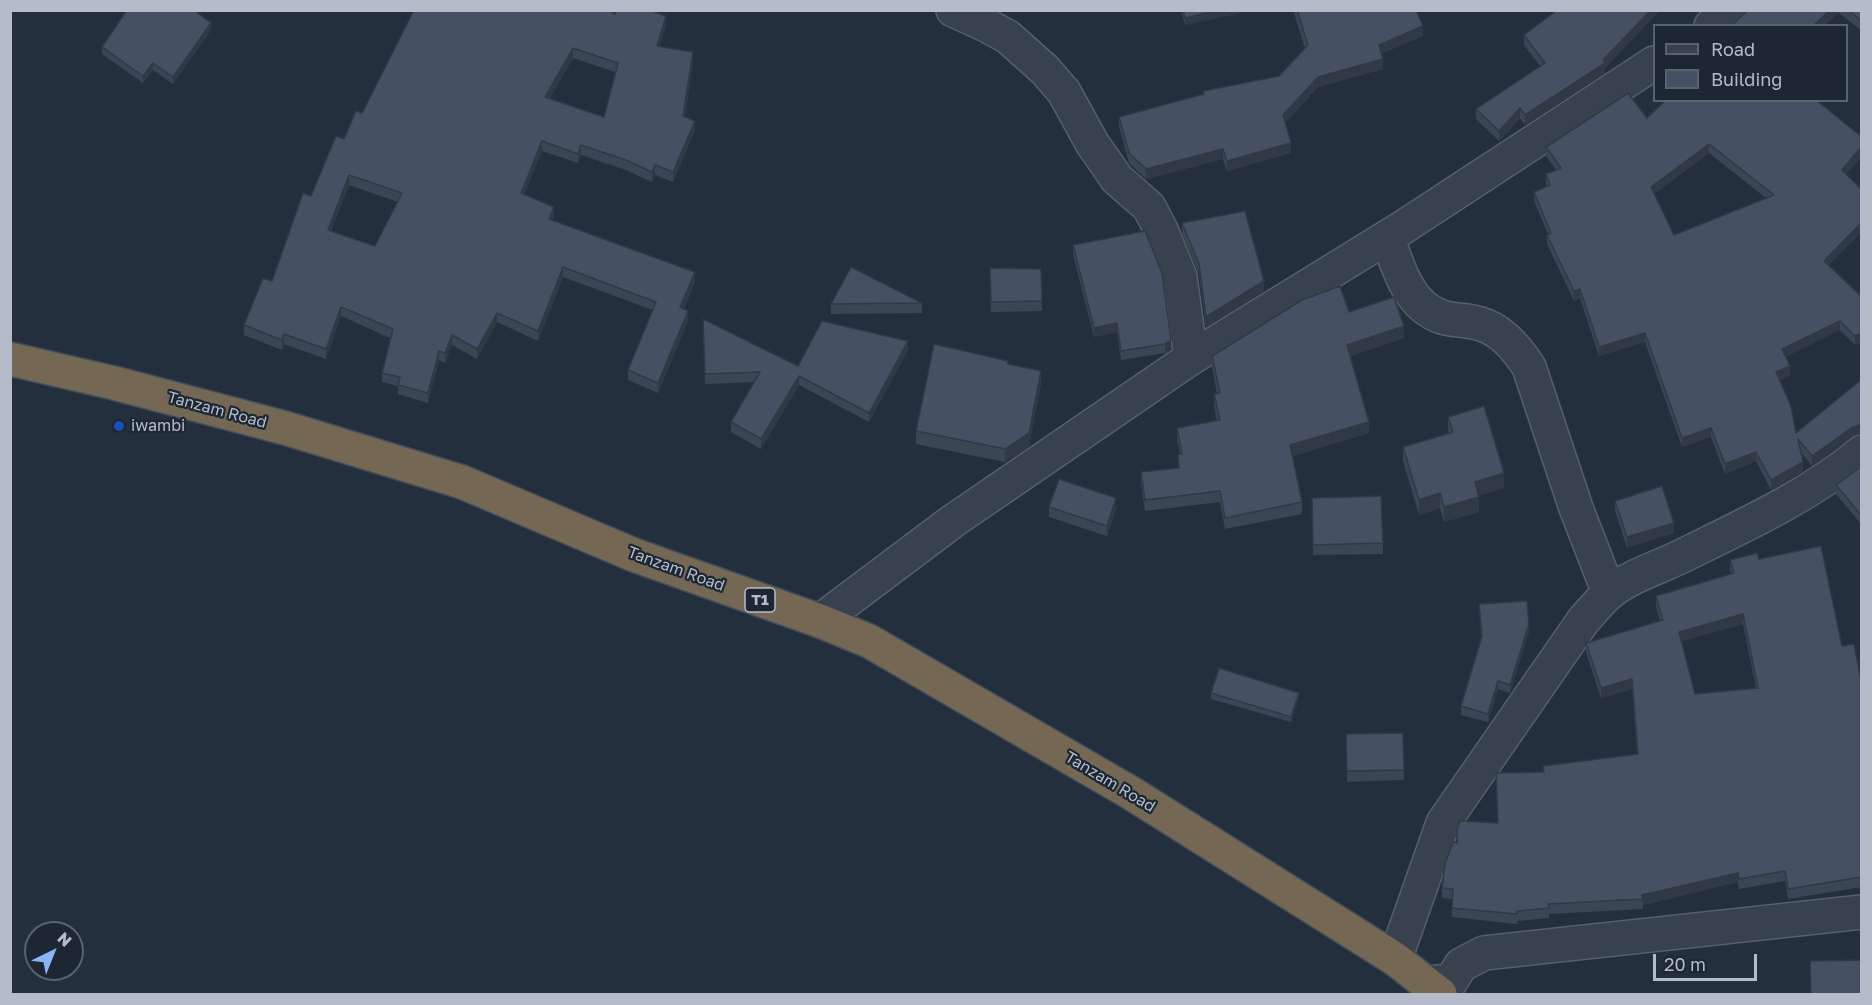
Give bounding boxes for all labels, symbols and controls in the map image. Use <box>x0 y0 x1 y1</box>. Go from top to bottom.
legend <box>1653 24 1848 102</box>
text: Road <box>1711 38 1755 60</box>
text: Building <box>1711 68 1782 90</box>
street label: Tanzam Road <box>165 388 269 432</box>
place label: iwambi <box>131 416 185 436</box>
marker: iwambi <box>112 419 126 433</box>
street label: Tanzam Road <box>625 543 727 595</box>
road number: T1 <box>745 588 775 612</box>
street label: Tanzam Road <box>1061 748 1159 816</box>
north arrow <box>24 921 84 981</box>
text: N <box>54 928 76 951</box>
scale bar <box>1656 942 1760 980</box>
text: 20 m <box>1664 953 1706 975</box>

